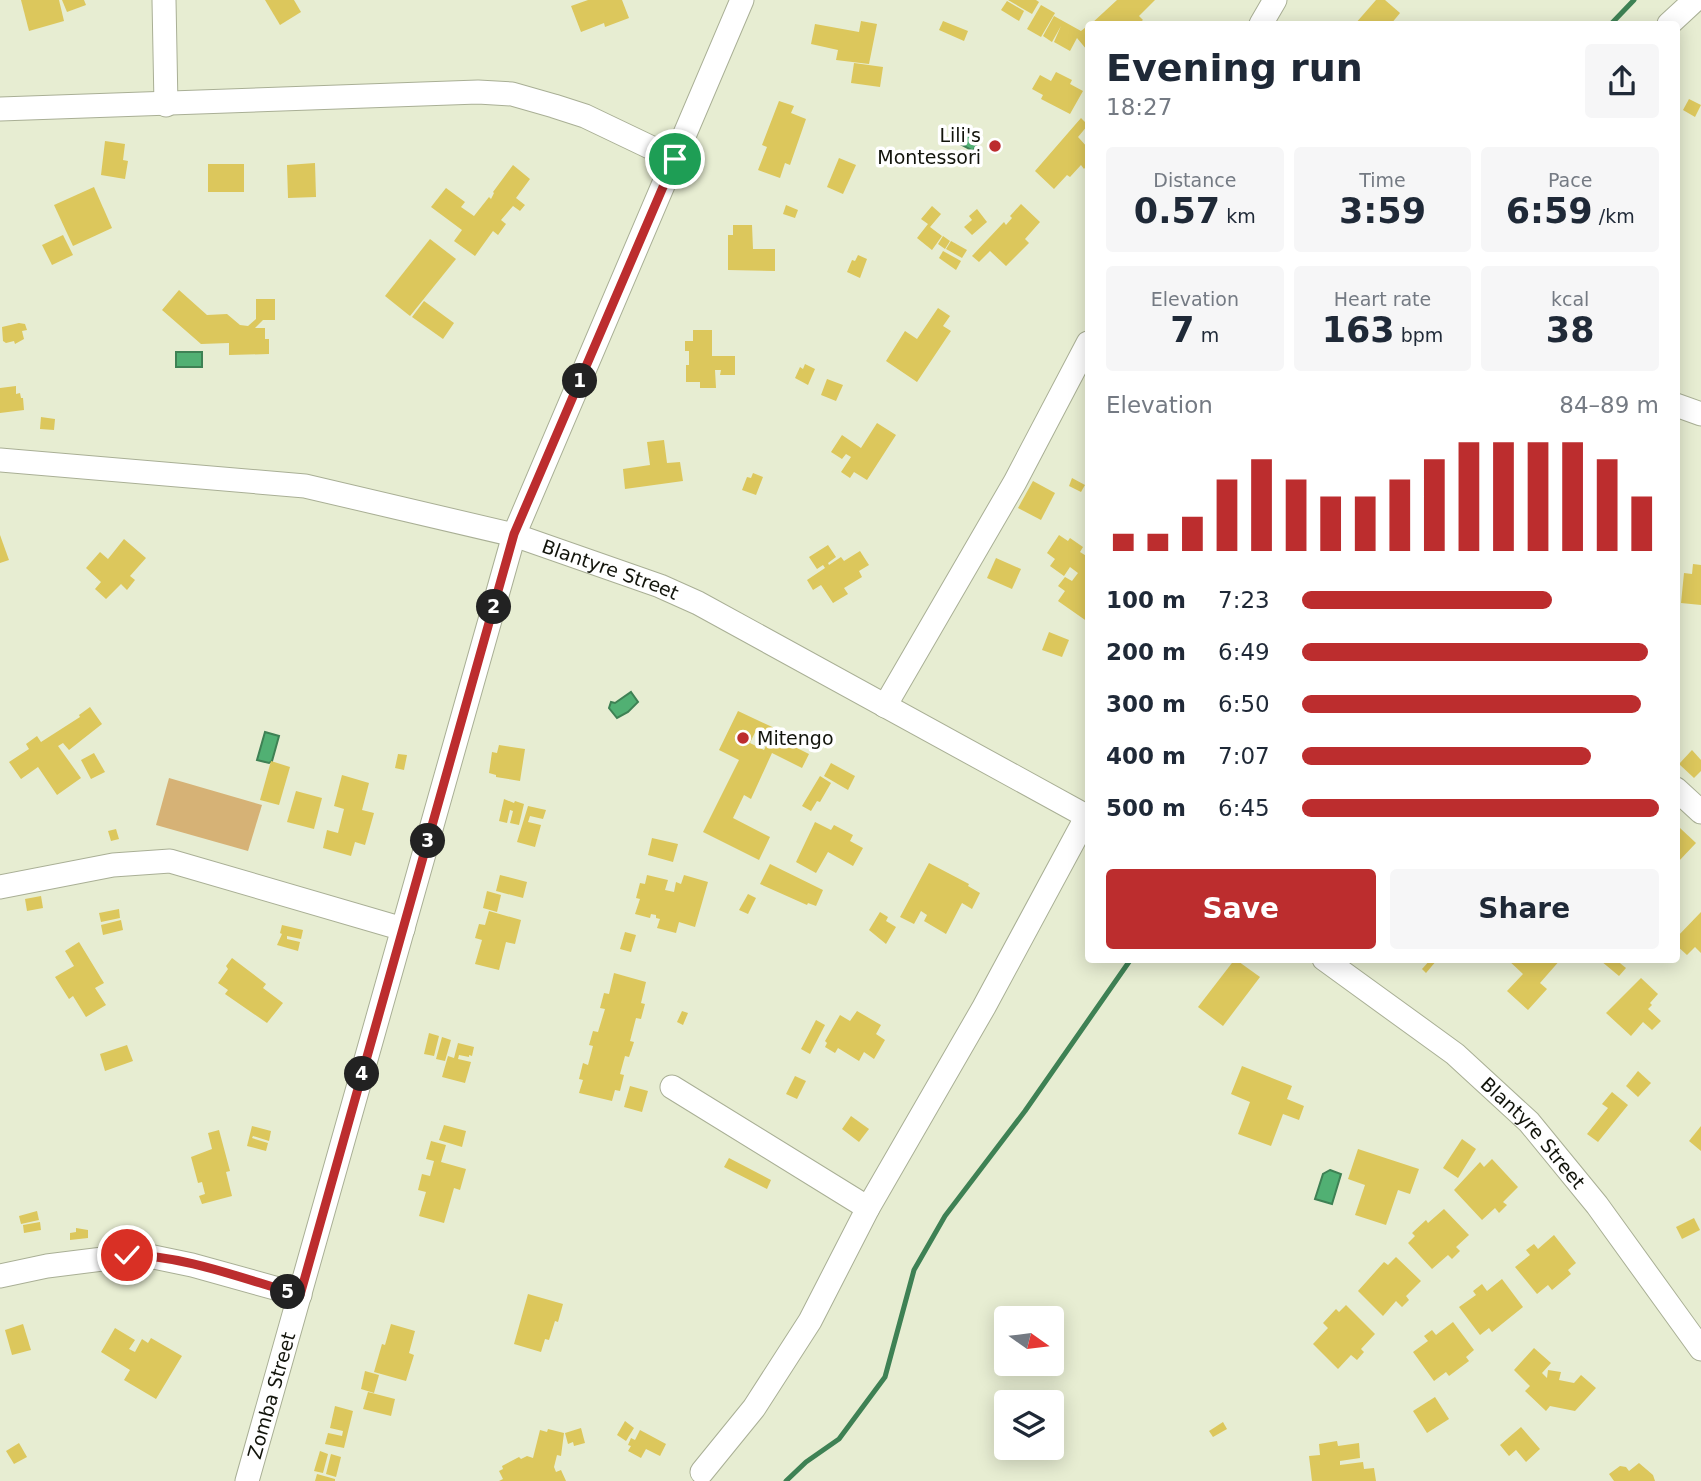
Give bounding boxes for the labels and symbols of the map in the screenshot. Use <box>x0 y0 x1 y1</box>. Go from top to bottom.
place label: Lili's Montessori <box>877 124 981 168</box>
pin <box>645 129 705 189</box>
marker: Lili's Montessori <box>987 138 1003 154</box>
pin: 1 <box>562 364 598 398</box>
street label: Blantyre Street <box>539 535 682 604</box>
pin: 2 <box>476 590 512 624</box>
place label: Mitengo <box>757 727 834 749</box>
marker: Mitengo <box>735 730 751 746</box>
pin: 3 <box>410 824 446 858</box>
pin: 4 <box>344 1056 380 1092</box>
street label: Blantyre Street <box>1477 1073 1590 1193</box>
pin <box>97 1225 157 1285</box>
pin: 5 <box>270 1274 306 1310</box>
north arrow <box>994 1306 1064 1376</box>
street label: Zomba Street <box>243 1329 300 1461</box>

